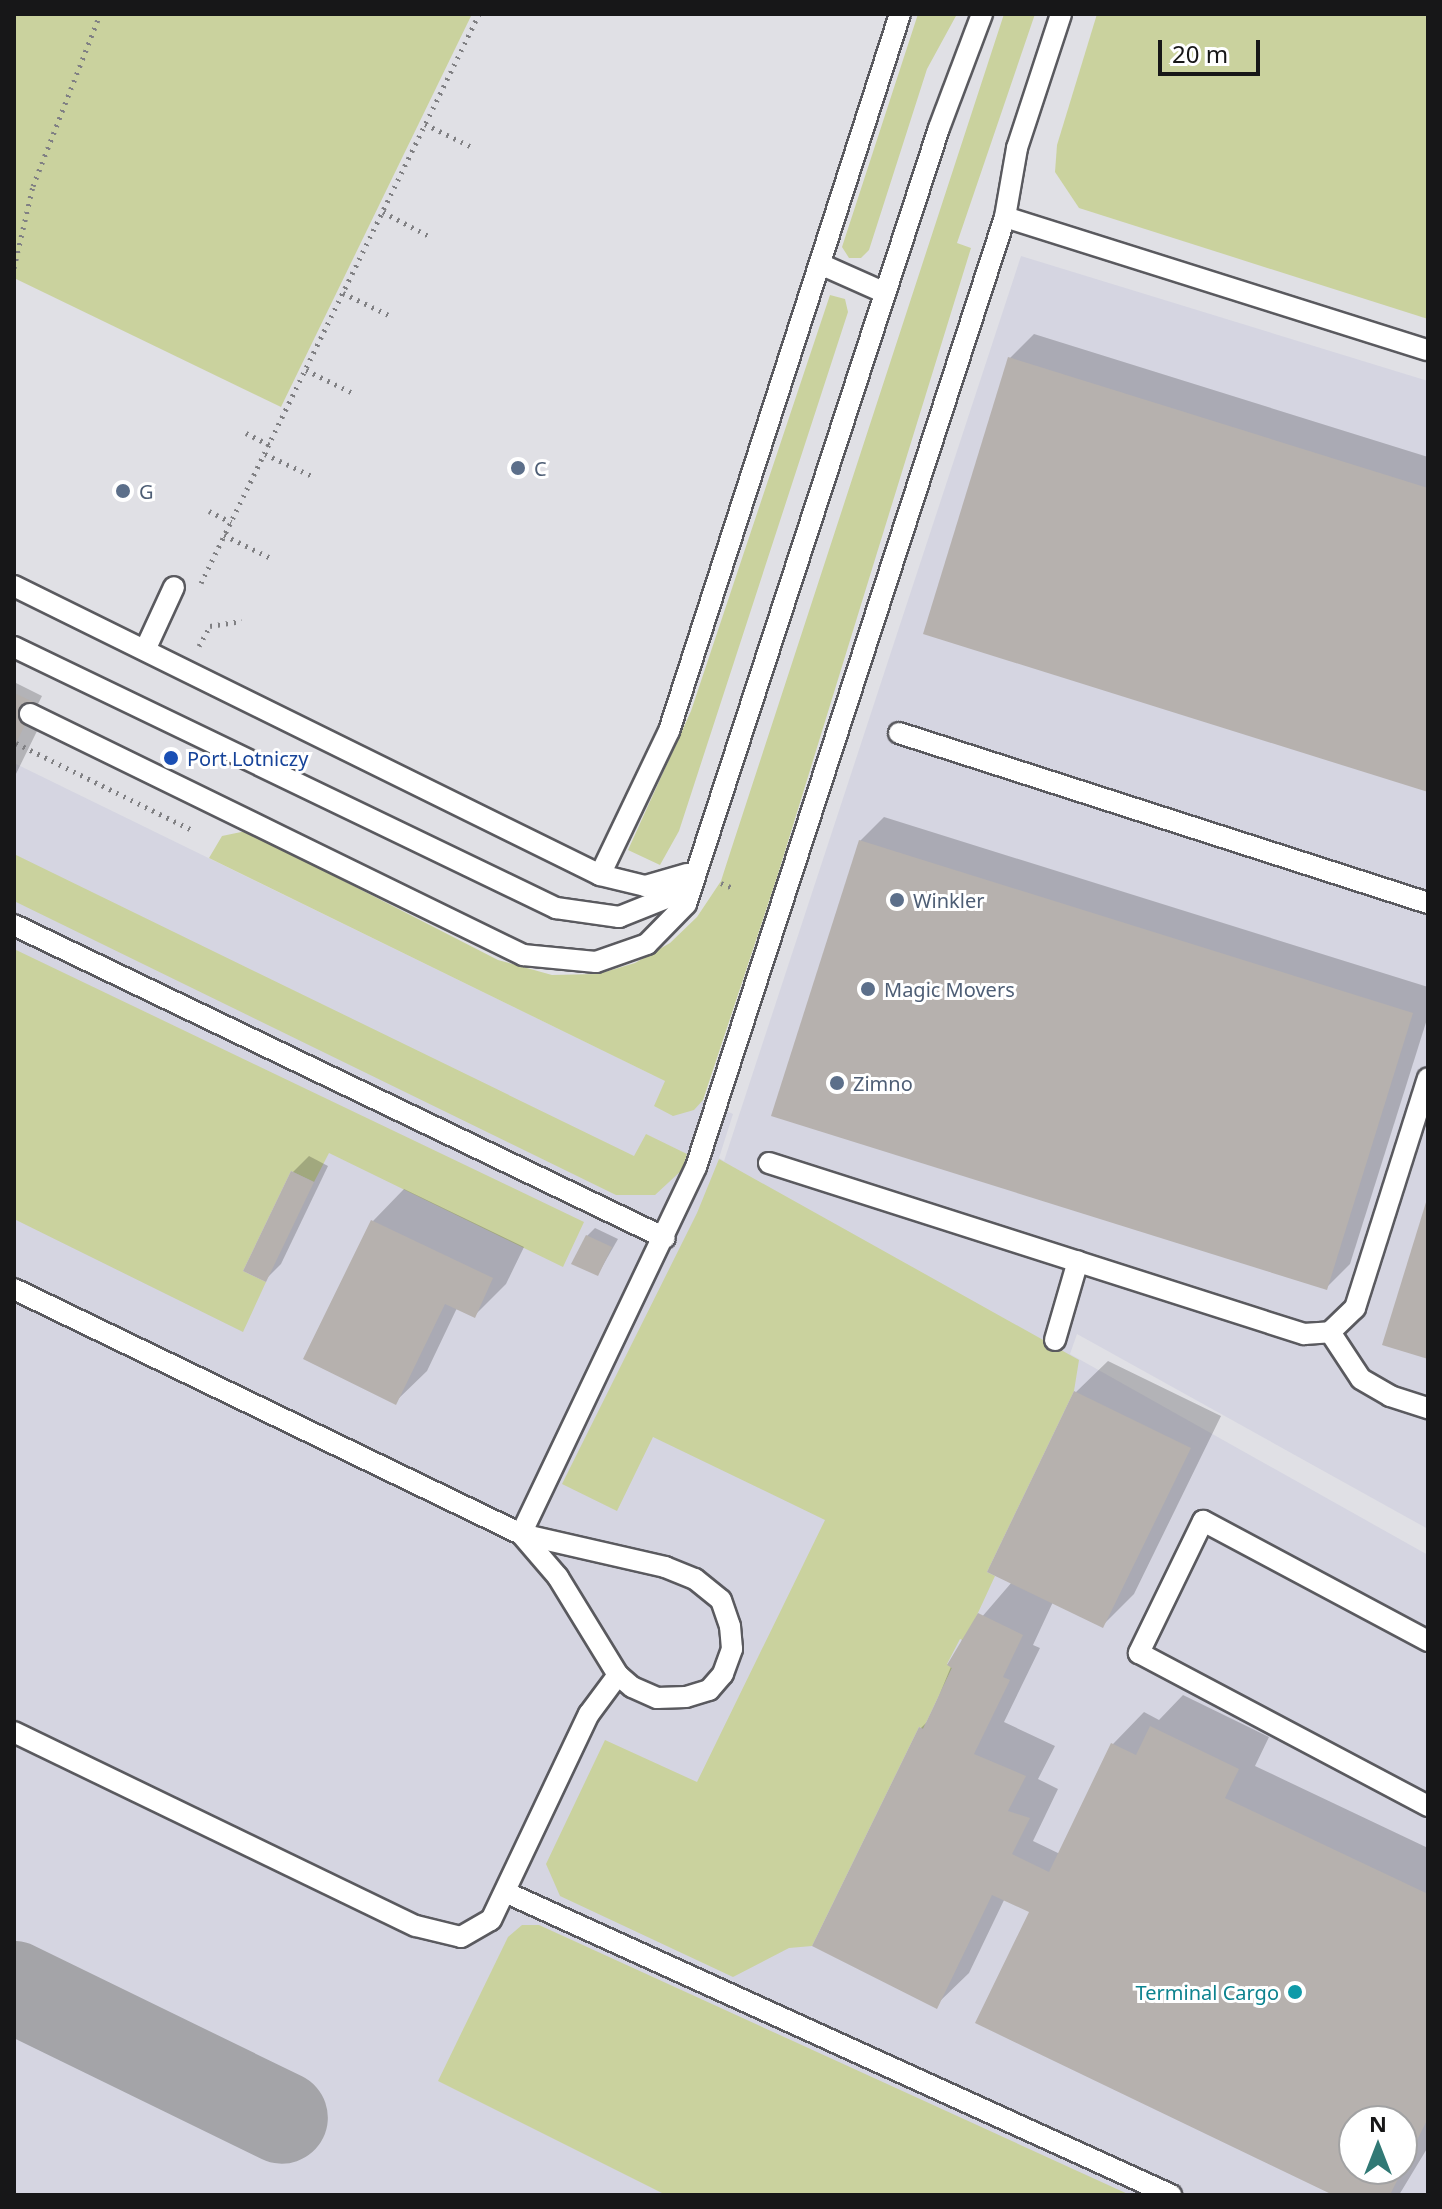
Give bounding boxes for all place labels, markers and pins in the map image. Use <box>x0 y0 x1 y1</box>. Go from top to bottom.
place label: C <box>534 456 547 480</box>
marker: C <box>509 459 527 477</box>
place label: G <box>139 479 154 503</box>
marker: G <box>114 482 132 500</box>
place label: Port Lotniczy <box>187 746 308 770</box>
marker: Port Lotniczy <box>162 749 180 767</box>
place label: Winkler <box>913 888 984 912</box>
marker: Winkler <box>888 891 906 909</box>
place label: Magic Movers <box>884 977 1015 1001</box>
marker: Magic Movers <box>859 980 877 998</box>
place label: Zimno <box>853 1071 913 1095</box>
marker: Zimno <box>828 1074 846 1092</box>
place label: Terminal Cargo <box>1136 1980 1279 2004</box>
marker: Terminal Cargo <box>1286 1983 1304 2001</box>

